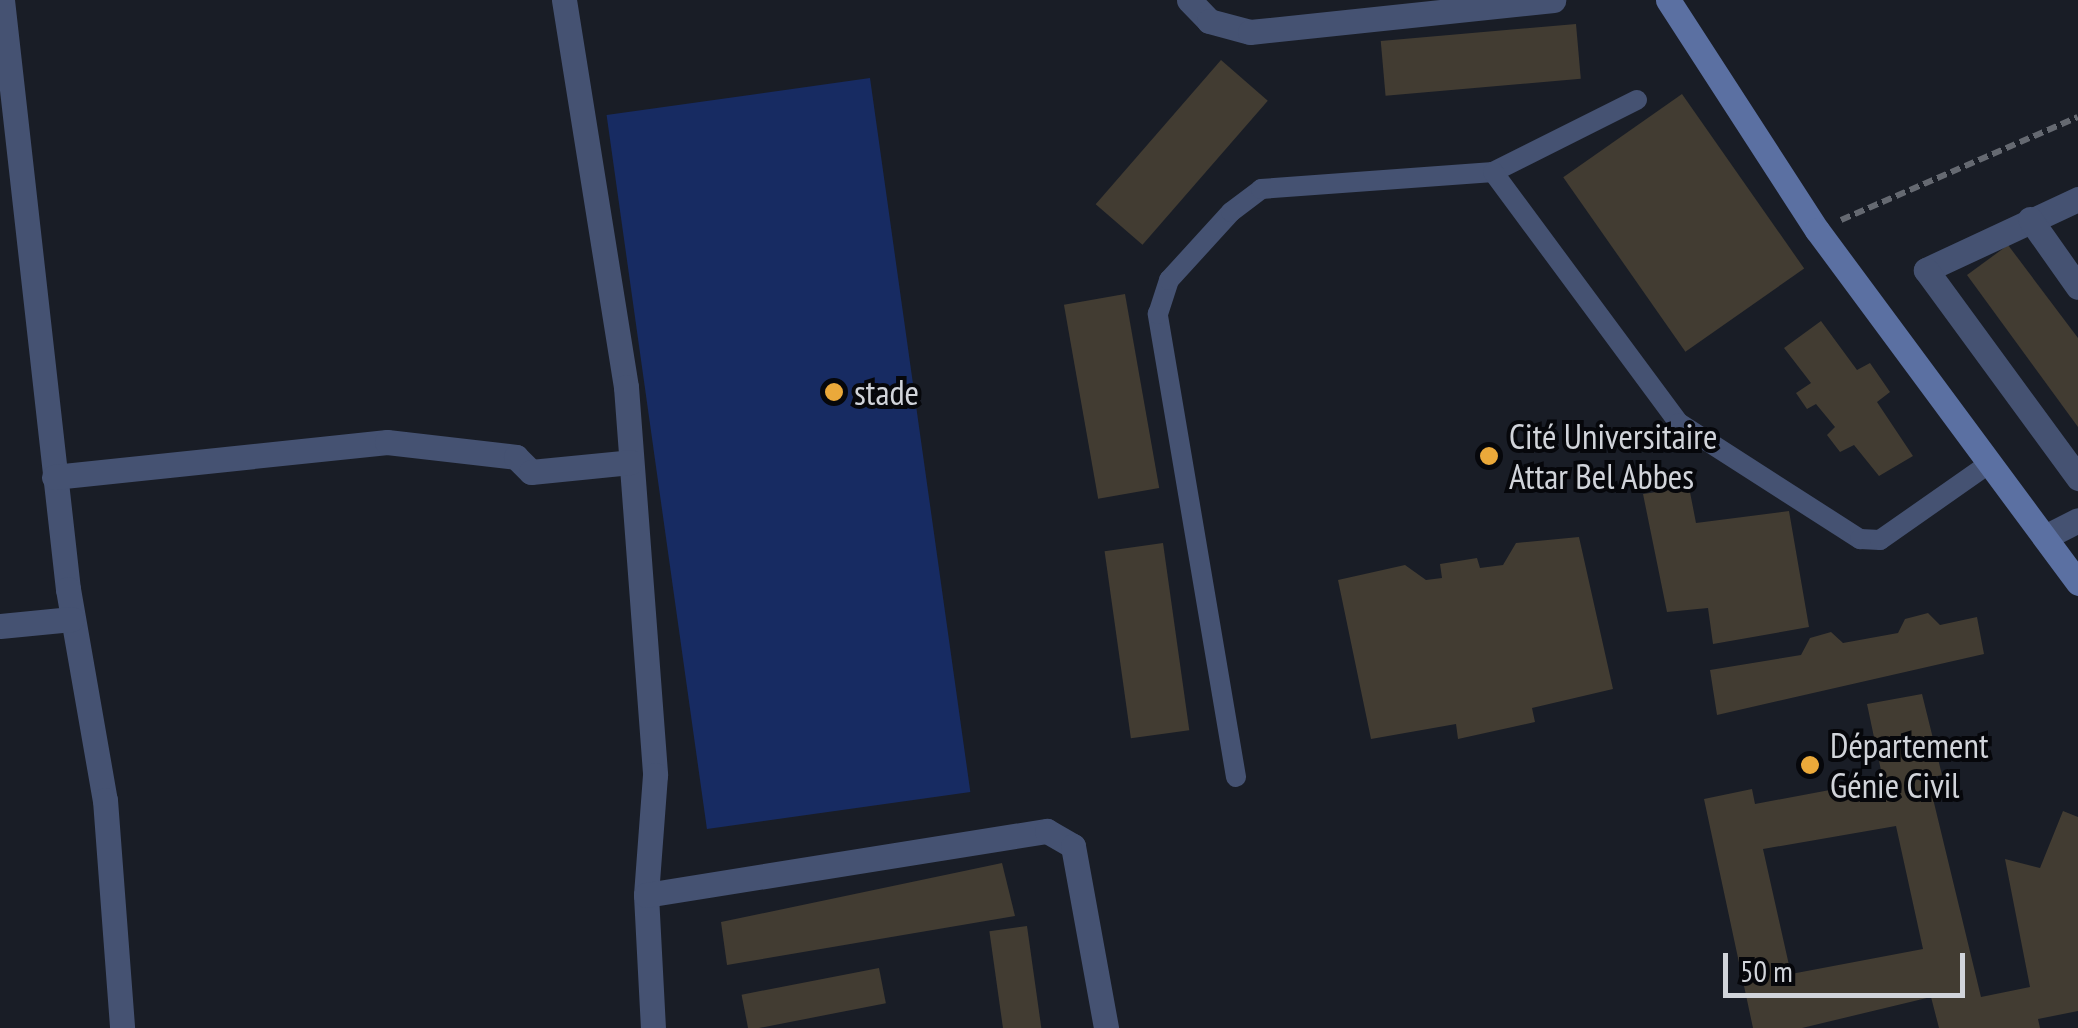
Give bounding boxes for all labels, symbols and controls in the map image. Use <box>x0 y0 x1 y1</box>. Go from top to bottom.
place label: stade <box>854 371 919 413</box>
marker: stade <box>823 381 845 403</box>
place label: Cité Universitaire Attar Bel Abbes <box>1509 415 1717 497</box>
marker: Cité Universitaire Attar Bel Abbes <box>1478 445 1500 467</box>
place label: Département Génie Civil <box>1830 724 1989 806</box>
marker: Département Génie Civil <box>1799 754 1821 776</box>
scale bar <box>1728 933 1970 995</box>
text: 50 m <box>1740 951 1793 990</box>

